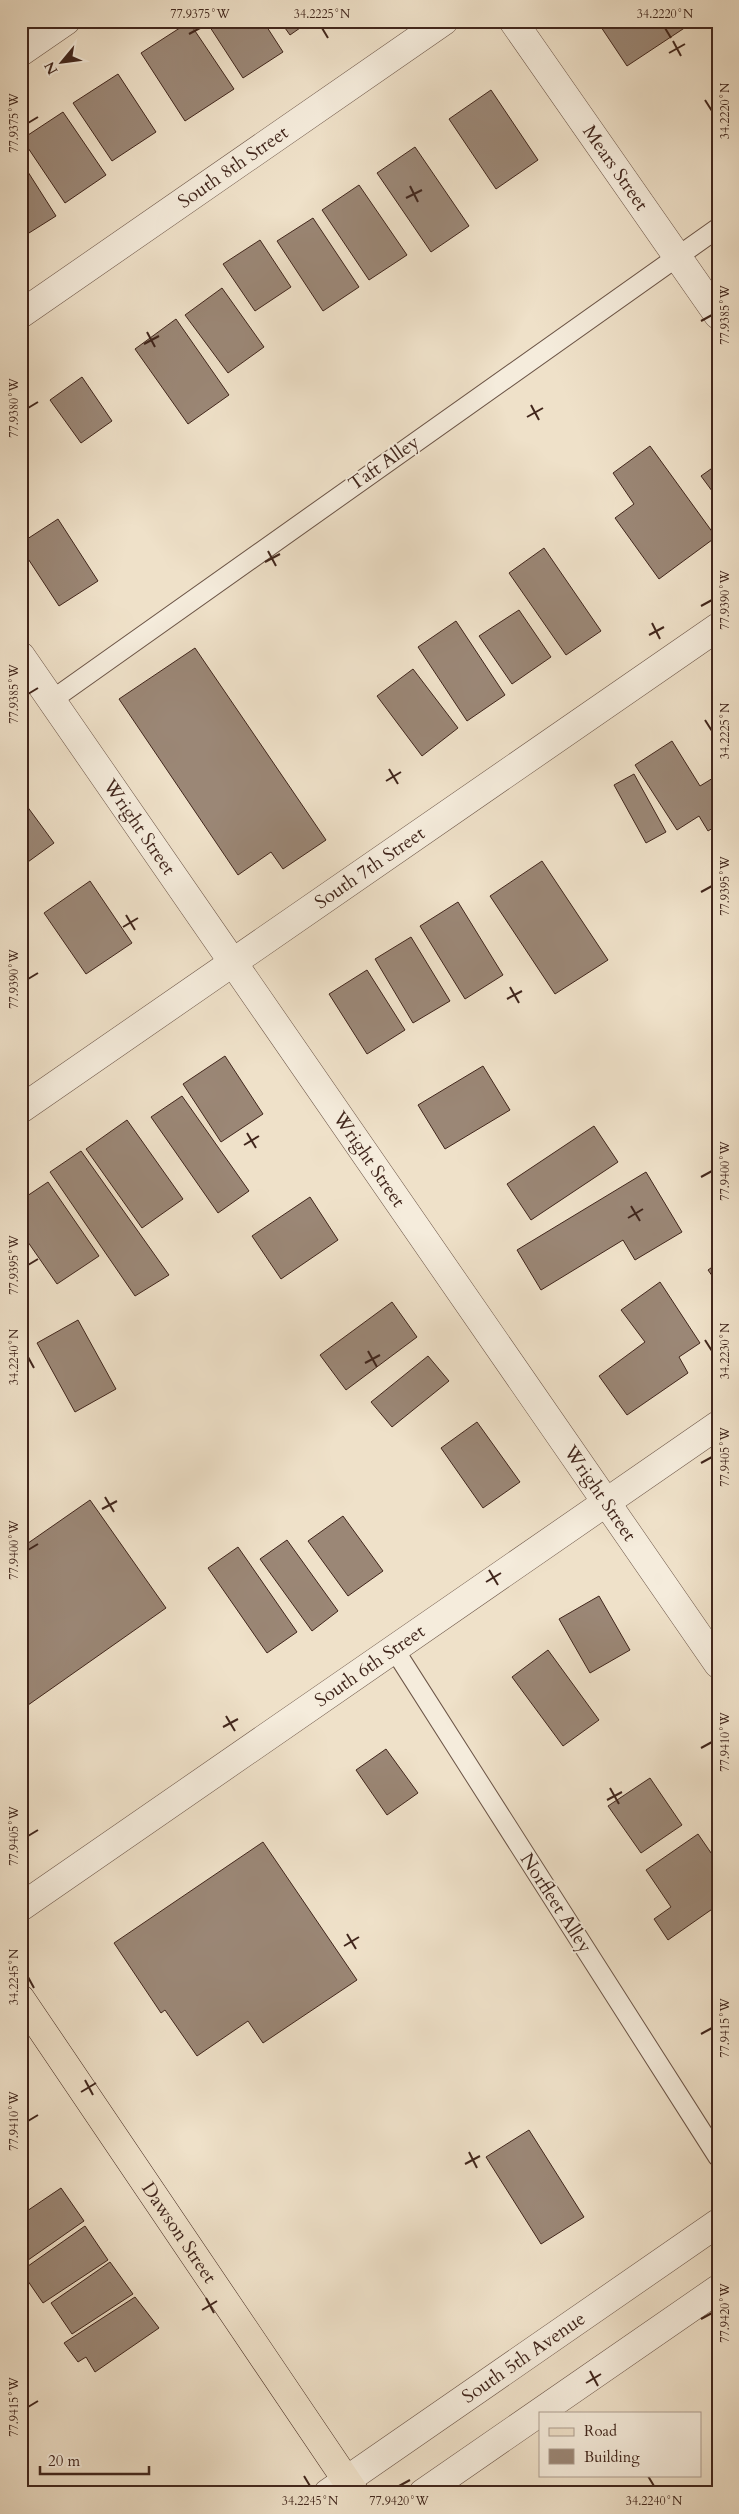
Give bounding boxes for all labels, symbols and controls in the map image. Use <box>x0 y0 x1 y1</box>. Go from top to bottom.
text: 77.9375°W <box>170 6 230 22</box>
text: 34.2225°N <box>294 6 351 22</box>
text: 34.2220°N <box>637 6 694 22</box>
north arrow <box>38 38 88 88</box>
text: N <box>40 58 62 78</box>
text: 34.2220°N <box>717 82 733 139</box>
text: 77.9375°W <box>6 93 22 153</box>
street label: South 8th Street <box>173 120 293 214</box>
street label: Mears Street <box>576 120 654 216</box>
text: 77.9385°W <box>717 285 733 345</box>
text: 77.9380°W <box>6 378 22 438</box>
street label: Taft Alley <box>343 429 425 497</box>
text: 77.9390°W <box>717 570 733 630</box>
text: 77.9385°W <box>6 664 22 724</box>
text: 34.2225°N <box>717 702 733 759</box>
street label: Wright Street <box>96 773 182 880</box>
street label: South 7th Street <box>309 820 430 915</box>
text: 77.9395°W <box>717 856 733 916</box>
text: 77.9390°W <box>6 949 22 1009</box>
street label: Wright Street <box>326 1105 411 1213</box>
text: 77.9400°W <box>717 1141 733 1201</box>
text: 77.9395°W <box>6 1235 22 1295</box>
text: 34.2230°N <box>717 1322 733 1379</box>
text: 34.2240°N <box>6 1328 22 1385</box>
text: 77.9405°W <box>717 1427 733 1487</box>
street label: Wright Street <box>557 1439 642 1546</box>
text: 77.9400°W <box>6 1520 22 1580</box>
street label: South 6th Street <box>309 1618 430 1713</box>
text: 77.9410°W <box>717 1712 733 1772</box>
text: 77.9405°W <box>6 1806 22 1866</box>
street label: Norfleet Alley <box>514 1848 598 1958</box>
text: 34.2245°N <box>6 1948 22 2005</box>
text: 77.9415°W <box>717 1998 733 2058</box>
text: 77.9410°W <box>6 2091 22 2151</box>
street label: Dawson Street <box>135 2177 223 2288</box>
text: 77.9420°W <box>717 2283 733 2343</box>
street label: South 5th Avenue <box>457 2306 591 2409</box>
text: 77.9415°W <box>6 2377 22 2437</box>
legend <box>539 2412 702 2476</box>
text: Road <box>584 2421 617 2441</box>
scale bar <box>40 2444 149 2476</box>
text: Building <box>584 2447 640 2467</box>
text: 20 m <box>48 2451 80 2471</box>
text: 34.2245°N <box>282 2493 339 2509</box>
text: 77.9420°W <box>369 2493 429 2509</box>
text: 34.2240°N <box>626 2493 683 2509</box>

